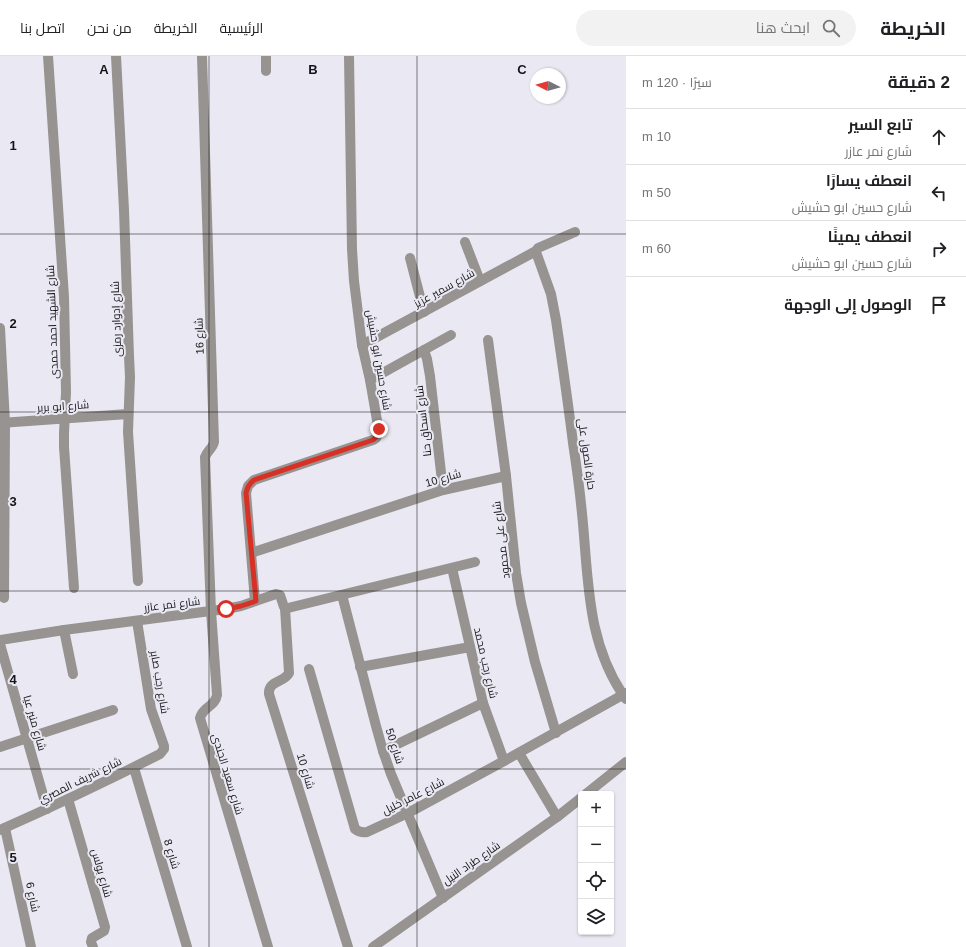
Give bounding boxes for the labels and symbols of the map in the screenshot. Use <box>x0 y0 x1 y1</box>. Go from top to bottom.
text: A <box>99 62 109 77</box>
text: B <box>308 62 318 77</box>
text: C <box>517 62 527 77</box>
north arrow <box>530 68 566 104</box>
text: 1 <box>9 138 17 153</box>
street label: شارع الشهيد احمد حمدى <box>44 265 62 379</box>
street label: شارع سمير عزيز <box>411 266 477 312</box>
street label: شارع إدوارد رمزى <box>109 281 125 357</box>
street label: شارع حسين ابو حشيش <box>362 309 394 411</box>
text: 2 <box>9 316 17 331</box>
street label: شارع 16 <box>192 317 208 355</box>
street label: شارع اسحاق حنا <box>413 385 435 457</box>
street label: شارع ابو بربر <box>36 398 90 416</box>
street label: حارة الصول على <box>575 418 598 491</box>
route end <box>370 420 388 438</box>
street label: شارع 10 <box>424 467 463 491</box>
text: 3 <box>9 494 17 509</box>
street label: شارع على محمود <box>490 500 514 580</box>
street label: شارع نمر عازر <box>142 595 201 616</box>
route start <box>217 600 235 618</box>
street label: شارع رجب محمد <box>470 626 500 700</box>
street label: شارع رجب صابر <box>146 649 171 715</box>
text: 4 <box>9 672 17 687</box>
street label: شارع منير عيا <box>19 694 49 753</box>
street label: شارع 50 <box>382 727 406 766</box>
street label: شارع سعيد الجندى <box>208 732 246 817</box>
street label: شارع 10 <box>293 752 317 791</box>
street label: شارع شريف المصري <box>37 755 125 808</box>
street label: شارع عامر خليل <box>380 775 447 819</box>
street label: شارع 8 <box>160 838 182 871</box>
street label: شارع طراد النيل <box>440 839 503 889</box>
street label: شارع بولس <box>87 847 115 899</box>
text: 5 <box>9 850 17 865</box>
street label: شارع 6 <box>22 881 42 914</box>

